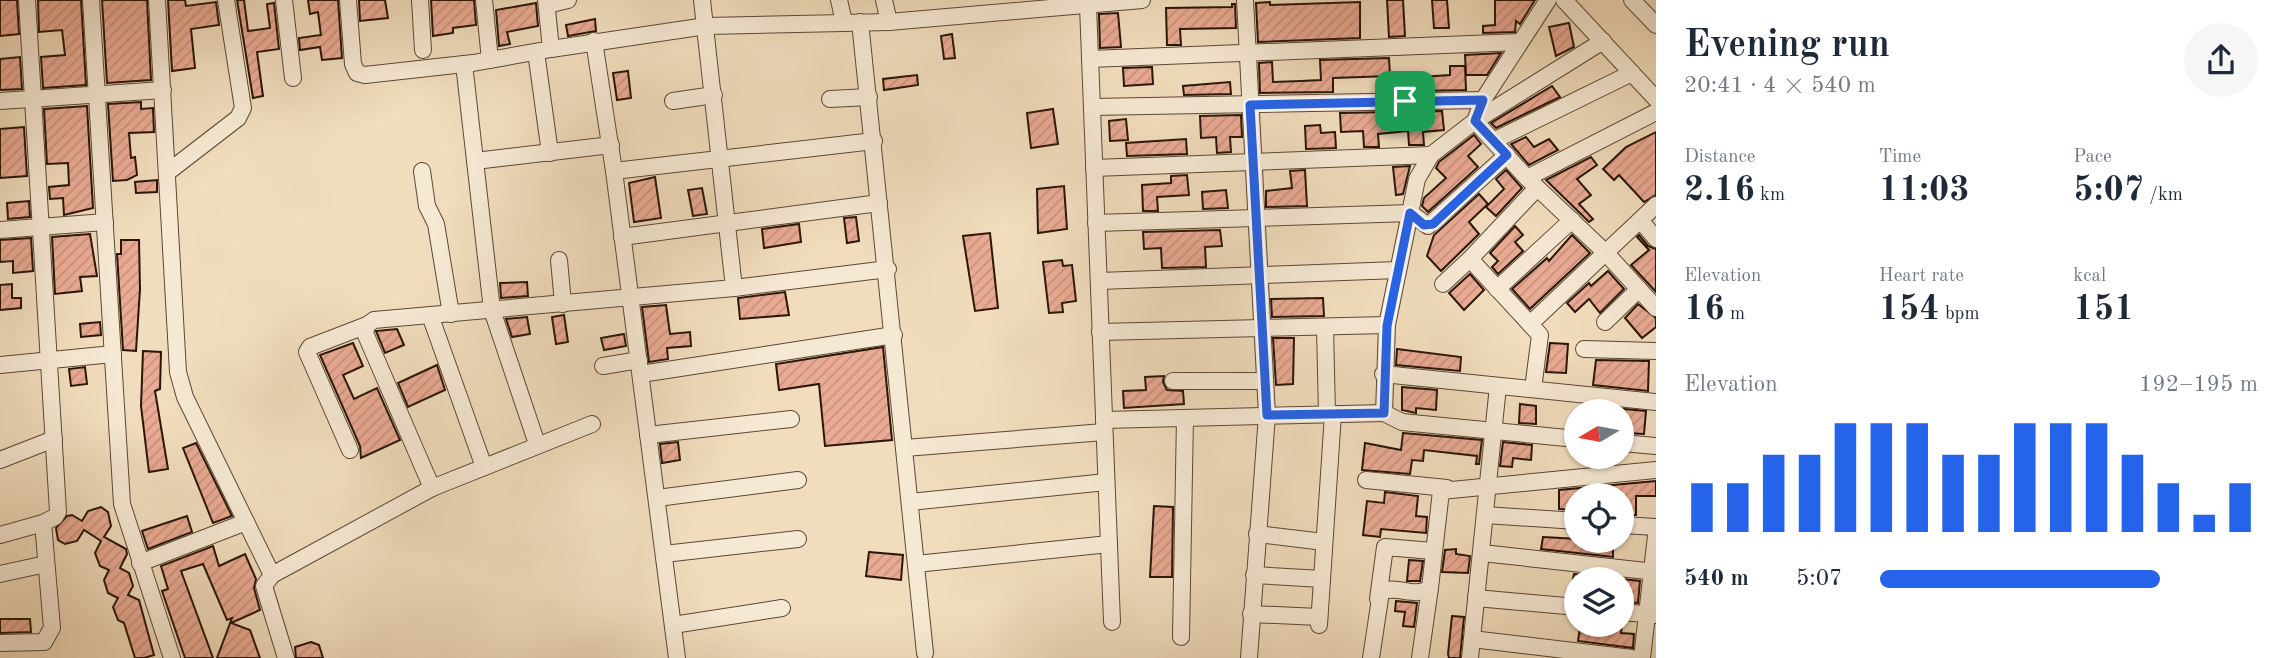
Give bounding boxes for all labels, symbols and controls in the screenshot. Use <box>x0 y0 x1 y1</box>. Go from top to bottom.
button: share <box>2184 23 2258 97</box>
text: Evening run <box>1684 27 1890 65</box>
pin <box>1375 71 1435 131</box>
text: 20:41 · 4 × 540 m <box>1684 74 1876 97</box>
icon: arrive <box>1386 82 1424 120</box>
text: Distance <box>1684 148 1756 167</box>
text: Time <box>1879 148 1921 167</box>
text: Pace <box>2073 148 2112 167</box>
text: 2.16 <box>1684 173 1755 208</box>
text: 11:03 <box>1879 173 1970 208</box>
text: 5:07 <box>2073 173 2144 208</box>
text: km <box>1755 186 1785 205</box>
text: /km <box>2144 186 2183 205</box>
text: Elevation <box>1684 267 1761 286</box>
text: Heart rate <box>1879 267 1964 286</box>
text: kcal <box>2073 267 2106 286</box>
text: 16 <box>1684 292 1725 327</box>
text: 154 <box>1879 292 1940 327</box>
text: 151 <box>2073 292 2134 327</box>
text: m <box>1725 305 1745 324</box>
text: bpm <box>1940 305 1980 324</box>
text: Elevation <box>1684 373 1778 396</box>
text: 192–195 m <box>2139 373 2258 396</box>
north arrow <box>1564 399 1634 469</box>
map controls <box>1564 399 1634 637</box>
button: locate <box>1564 483 1634 553</box>
button: layers <box>1564 567 1634 637</box>
text: 540 m <box>1684 567 1749 590</box>
text: 5:07 <box>1796 567 1842 590</box>

